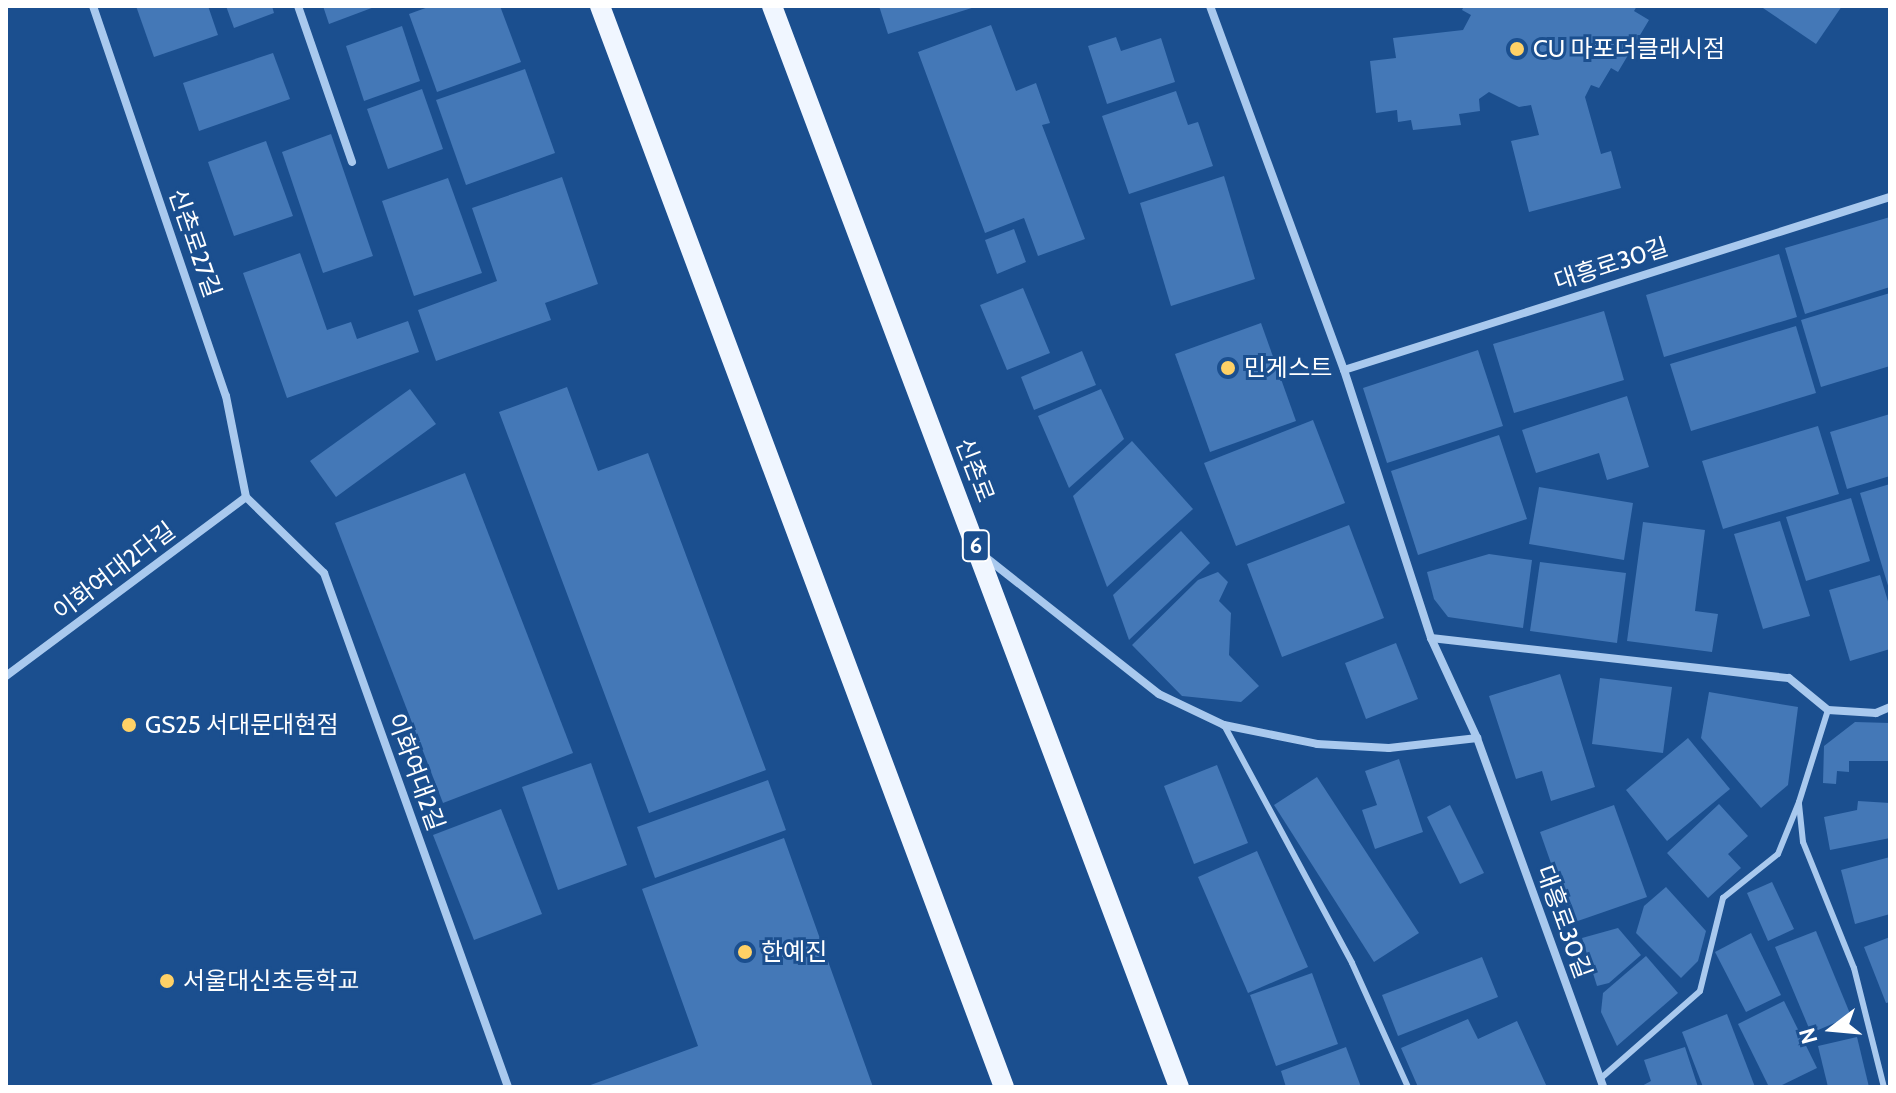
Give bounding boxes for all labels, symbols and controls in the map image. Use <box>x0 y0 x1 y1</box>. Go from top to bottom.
place label: CU 마포더클래시점 <box>1533 35 1725 63</box>
marker: CU 마포더클래시점 <box>1508 40 1526 58</box>
street label: 신촌로27길 <box>163 185 227 301</box>
street label: 대흥로30길 <box>1550 232 1672 296</box>
place label: 민게스트 <box>1244 354 1332 382</box>
marker: 민게스트 <box>1219 359 1237 377</box>
street label: 신촌로 <box>950 434 1000 506</box>
street label: 이화여대2다길 <box>47 516 181 626</box>
road number: 6 <box>960 528 992 564</box>
street label: 이화여대2길 <box>381 709 451 835</box>
place label: GS25 서대문대현점 <box>145 711 339 739</box>
marker: GS25 서대문대현점 <box>120 716 138 734</box>
street label: 대흥로30길 <box>1530 862 1598 982</box>
place label: 한예진 <box>761 938 827 966</box>
marker: 한예진 <box>736 943 754 961</box>
place label: 서울대신초등학교 <box>183 967 360 995</box>
marker: 서울대신초등학교 <box>158 972 176 990</box>
north arrow <box>1792 989 1872 1069</box>
text: N <box>1793 1025 1824 1047</box>

